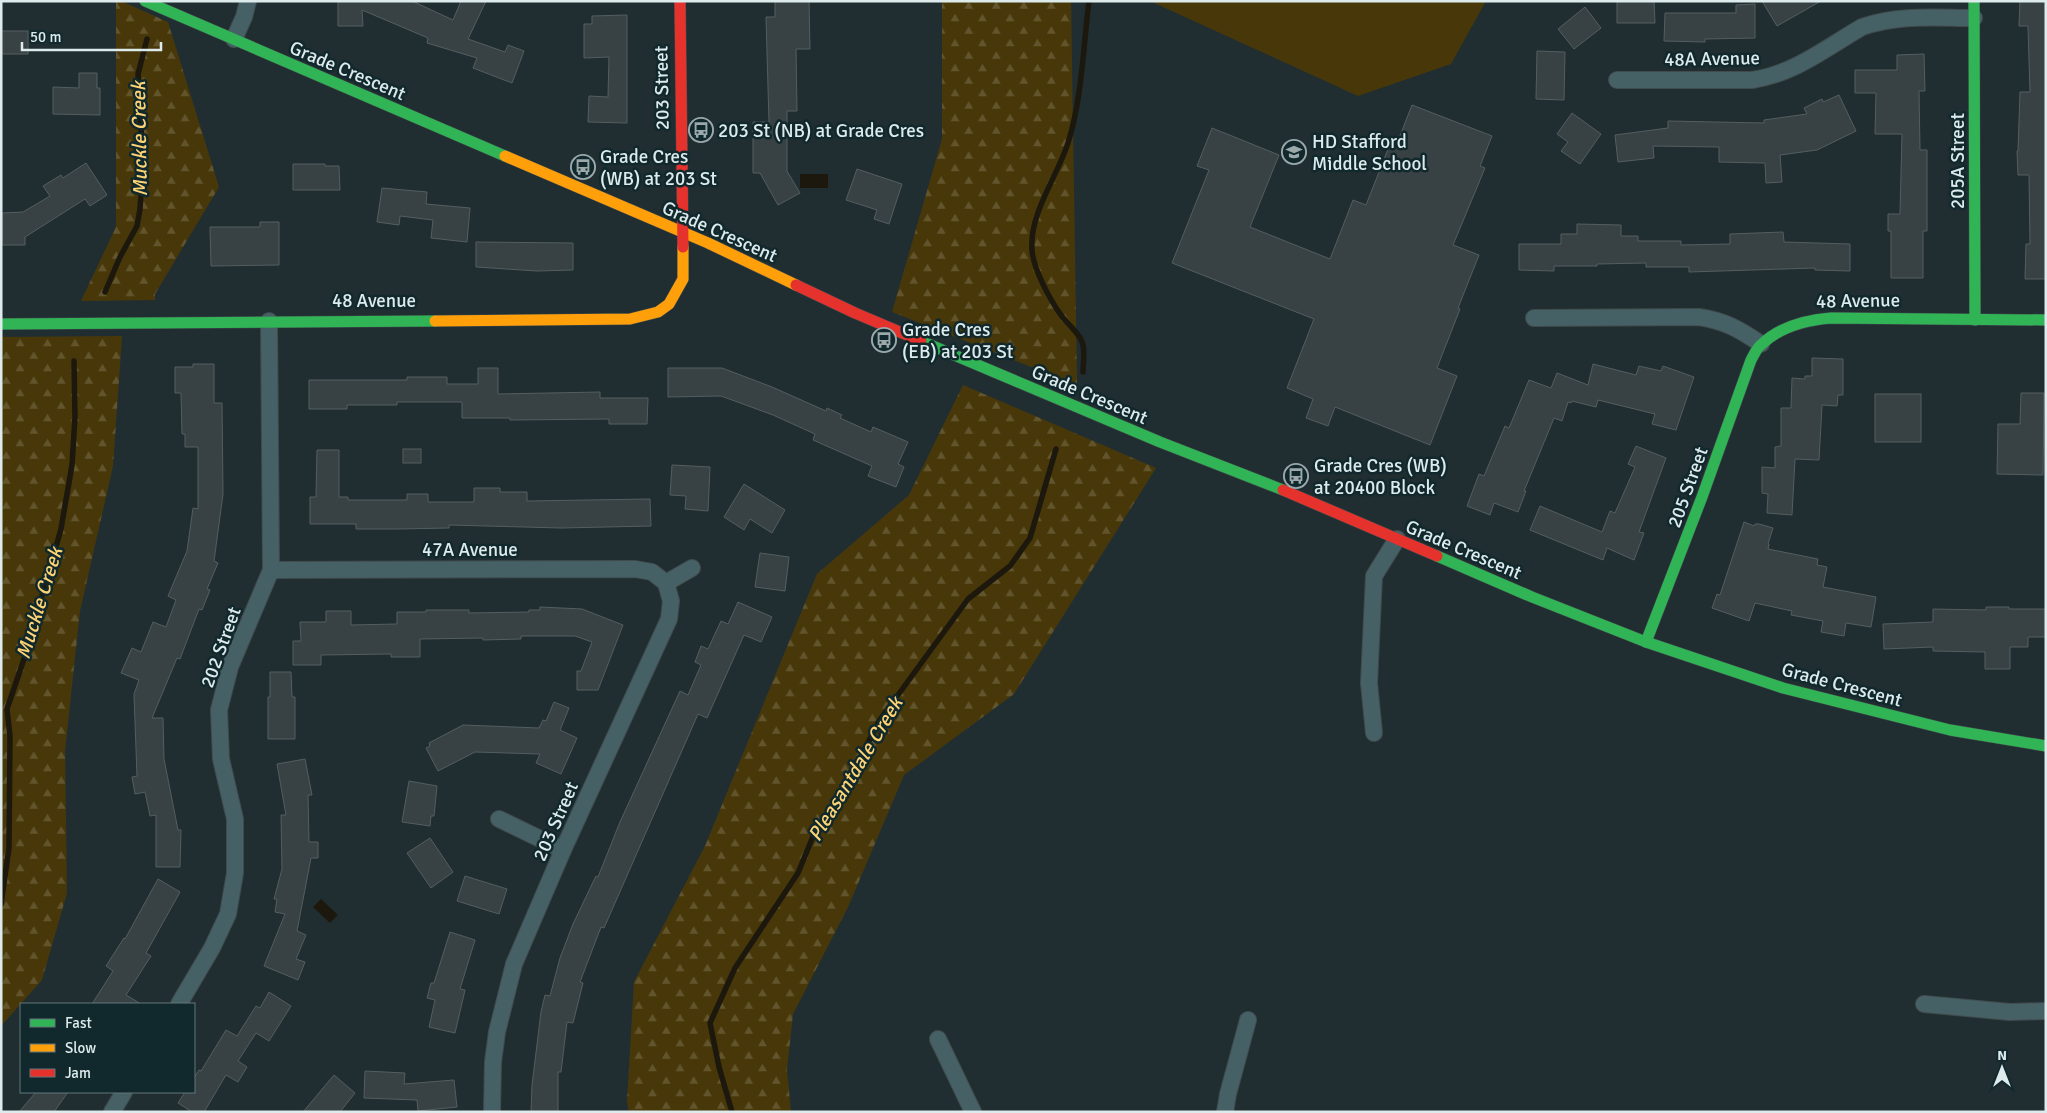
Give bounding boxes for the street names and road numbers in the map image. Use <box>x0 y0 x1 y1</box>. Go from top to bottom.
street label: Grade Crescent <box>286 36 410 106</box>
street label: 203 Street <box>649 45 675 130</box>
street label: 48A Avenue <box>1664 46 1760 72</box>
street label: 205A Street <box>1946 113 1970 209</box>
street label: Grade Crescent <box>658 196 781 268</box>
street label: 48 Avenue <box>1816 288 1900 314</box>
street label: 48 Avenue <box>332 289 416 313</box>
street label: Grade Crescent <box>1028 360 1152 430</box>
street label: 205 Street <box>1662 443 1714 531</box>
street label: Grade Crescent <box>1402 515 1526 585</box>
street label: 47A Avenue <box>422 538 518 562</box>
street label: 202 Street <box>195 603 247 691</box>
street label: Grade Crescent <box>1779 657 1905 713</box>
street label: 203 Street <box>528 778 584 865</box>

